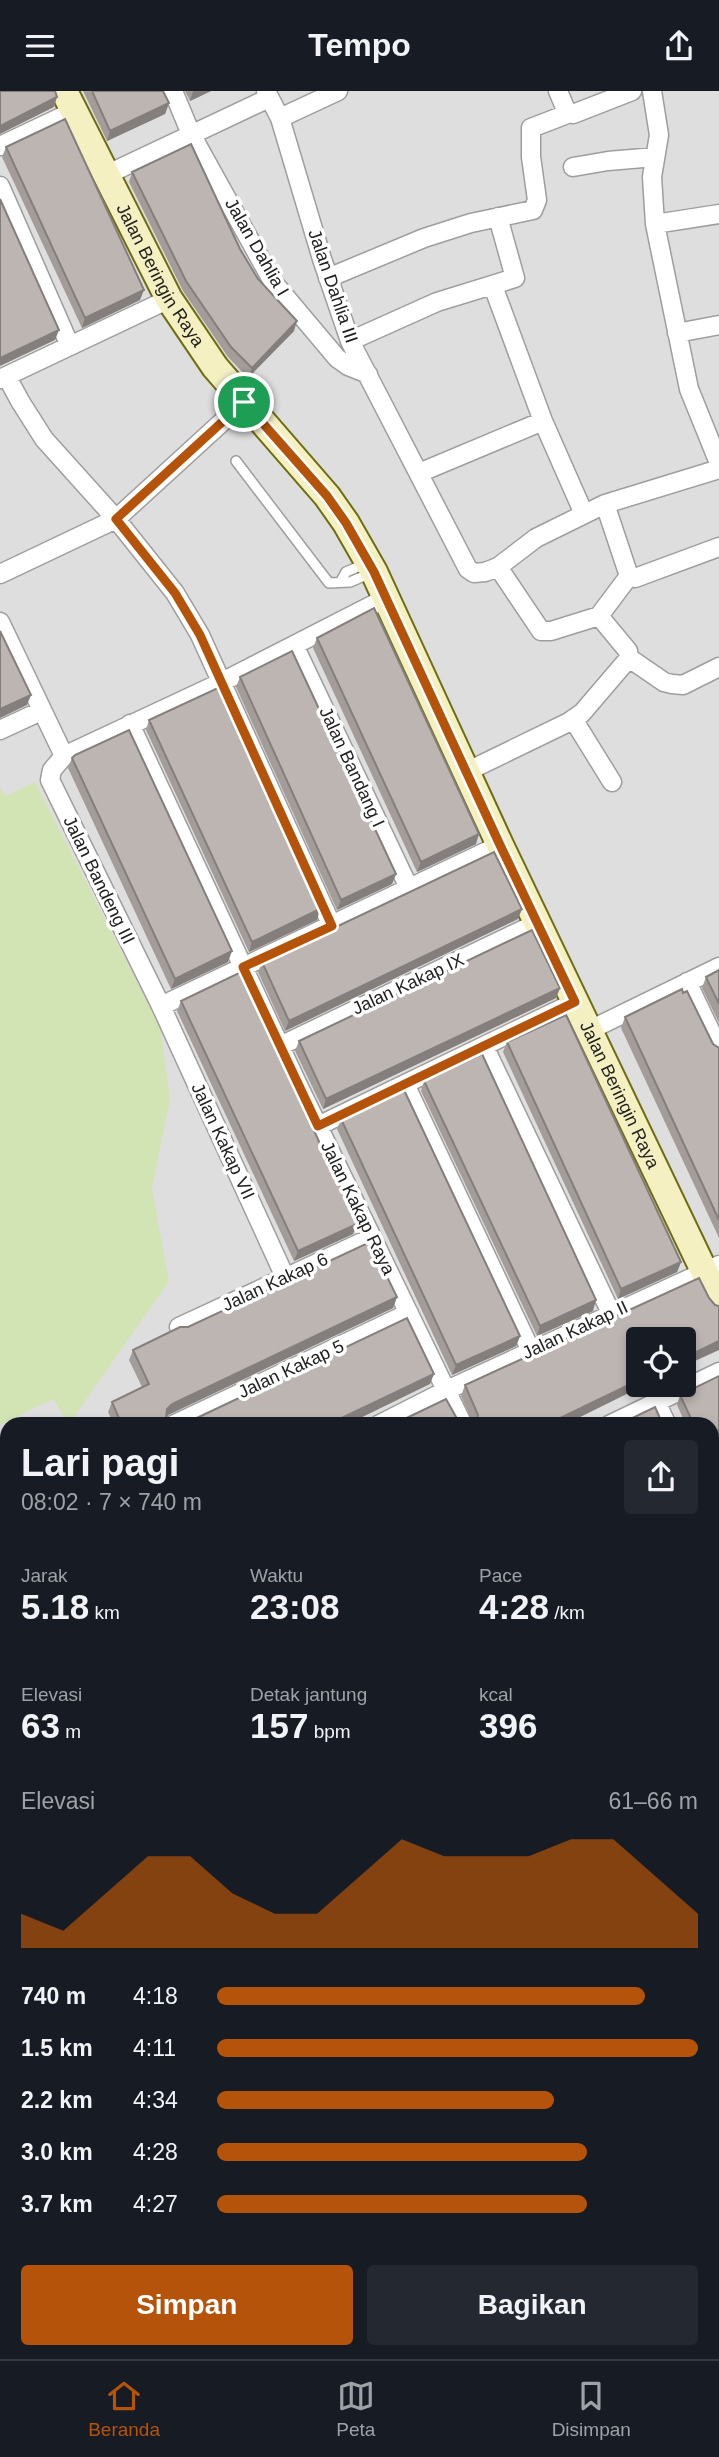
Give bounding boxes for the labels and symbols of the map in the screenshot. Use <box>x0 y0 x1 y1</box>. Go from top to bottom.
street label: Jalan Dahlia I <box>221 195 293 299</box>
street label: Jalan Beringin Raya <box>112 200 209 351</box>
street label: Jalan Dahlia III <box>304 226 362 346</box>
pin <box>214 372 274 432</box>
street label: Jalan Bandang I <box>315 704 389 830</box>
street label: Jalan Bandeng III <box>59 813 139 947</box>
street label: Jalan Kakap IX <box>349 949 467 1019</box>
street label: Jalan Beringin Raya <box>576 1018 664 1173</box>
street label: Jalan Kakap VII <box>187 1080 259 1202</box>
street label: Jalan Kakap Raya <box>317 1138 399 1279</box>
street label: Jalan Kakap 6 <box>219 1249 331 1315</box>
street label: Jalan Kakap II <box>519 1297 631 1363</box>
street label: Jalan Kakap 5 <box>235 1336 347 1402</box>

